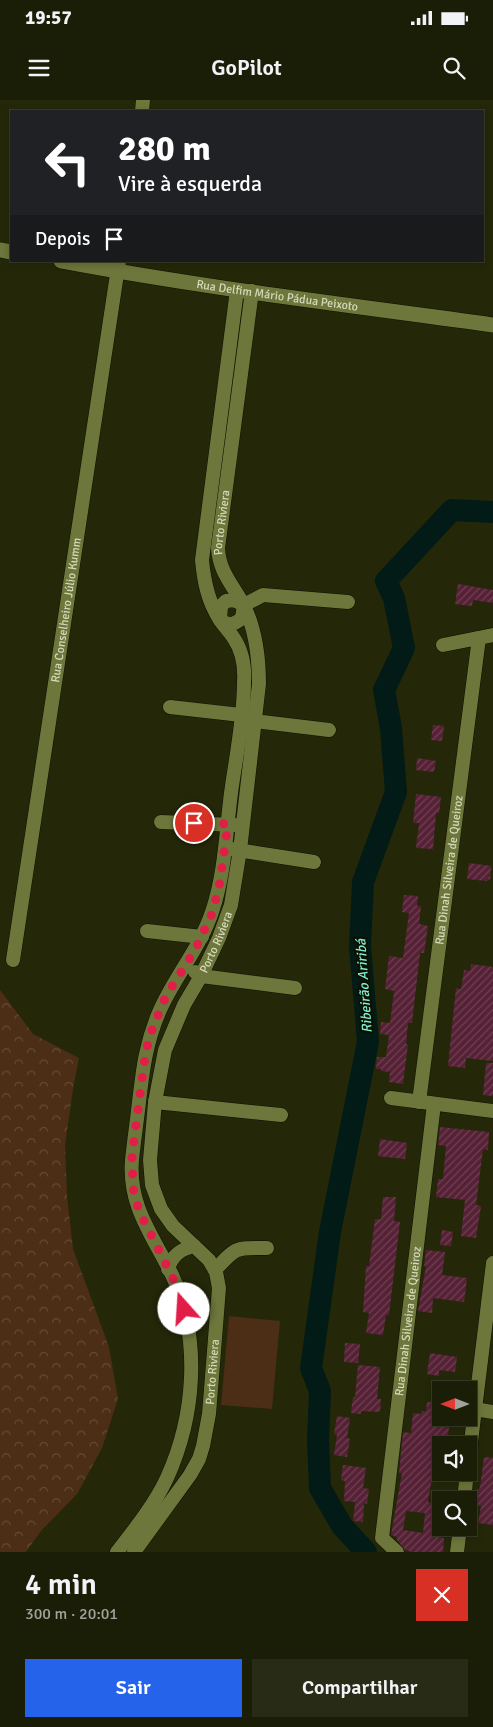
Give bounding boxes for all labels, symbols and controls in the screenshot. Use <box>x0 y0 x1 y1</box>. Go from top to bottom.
text: 19:57 <box>25 6 72 30</box>
icon: menu <box>25 54 53 82</box>
text: GoPilot <box>211 54 282 81</box>
icon: search <box>440 54 468 82</box>
text: 280 m <box>118 127 211 170</box>
icon: left <box>35 130 100 195</box>
text: Vire à esquerda <box>118 170 262 197</box>
icon: arrive <box>100 225 128 253</box>
text: Depois <box>35 227 90 251</box>
street label: Rua Delfim Mário Pádua Peixoto <box>195 277 359 314</box>
street label: Porto Riviera <box>210 489 233 556</box>
street label: Rua Conselheiro Júlio Kumm <box>48 537 84 683</box>
street label: Rua Dinah Silveira de Queiroz <box>432 794 466 946</box>
pin <box>173 802 215 844</box>
icon: arrive <box>180 809 208 837</box>
street label: Porto Riviera <box>196 909 236 975</box>
water label: Ribeirão Ariribá <box>352 937 376 1034</box>
street label: Rua Dinah Silveira de Queiroz <box>392 1245 424 1397</box>
position arrow <box>157 1282 209 1334</box>
street label: Porto Riviera <box>202 1338 222 1405</box>
north arrow <box>432 1381 478 1426</box>
map controls <box>432 1381 477 1536</box>
button: sound <box>432 1436 477 1481</box>
button: search <box>432 1491 477 1536</box>
text: 4 min <box>25 1566 97 1603</box>
button: close <box>416 1569 468 1621</box>
text: 300 m · 20:01 <box>25 1604 118 1624</box>
button: Sair <box>25 1659 242 1717</box>
button: Compartilhar <box>252 1659 468 1717</box>

